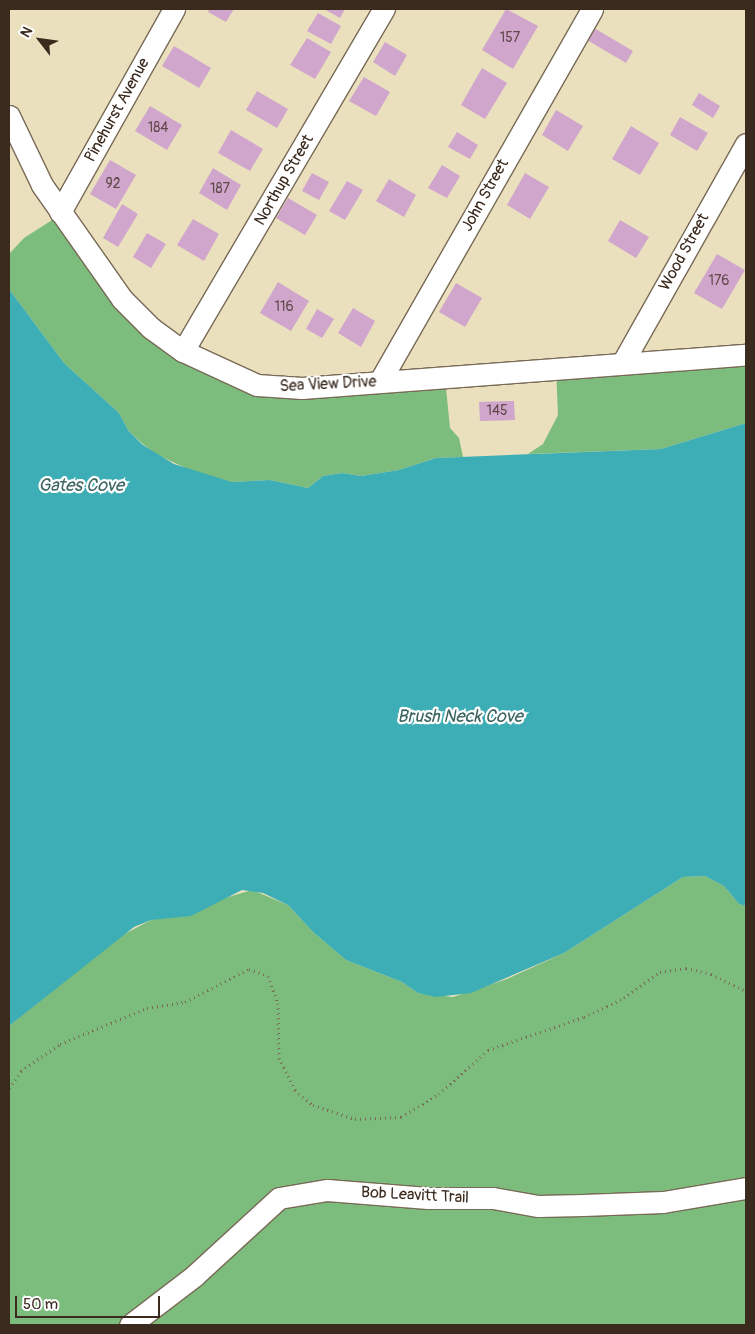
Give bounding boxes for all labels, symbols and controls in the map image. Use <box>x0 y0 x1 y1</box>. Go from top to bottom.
north arrow <box>15 15 65 65</box>
text: N <box>17 24 36 41</box>
house number: 157 <box>500 30 520 46</box>
street label: Pinehurst Avenue <box>80 55 154 165</box>
house number: 184 <box>148 120 168 136</box>
street label: Northup Street <box>250 131 318 229</box>
street label: John Street <box>457 156 513 234</box>
house number: 92 <box>105 176 121 192</box>
house number: 187 <box>210 181 230 197</box>
street label: Wood Street <box>655 210 713 294</box>
house number: 176 <box>708 273 730 289</box>
house number: 116 <box>274 299 294 315</box>
street label: Sea View Drive <box>279 372 377 396</box>
house number: 145 <box>486 403 508 419</box>
water label: Gates Cove <box>38 475 124 497</box>
water label: Brush Neck Cove <box>397 706 523 728</box>
street label: Bob Leavitt Trail <box>361 1183 469 1207</box>
scale bar <box>18 1286 162 1318</box>
text: 50 m <box>23 1295 58 1314</box>

